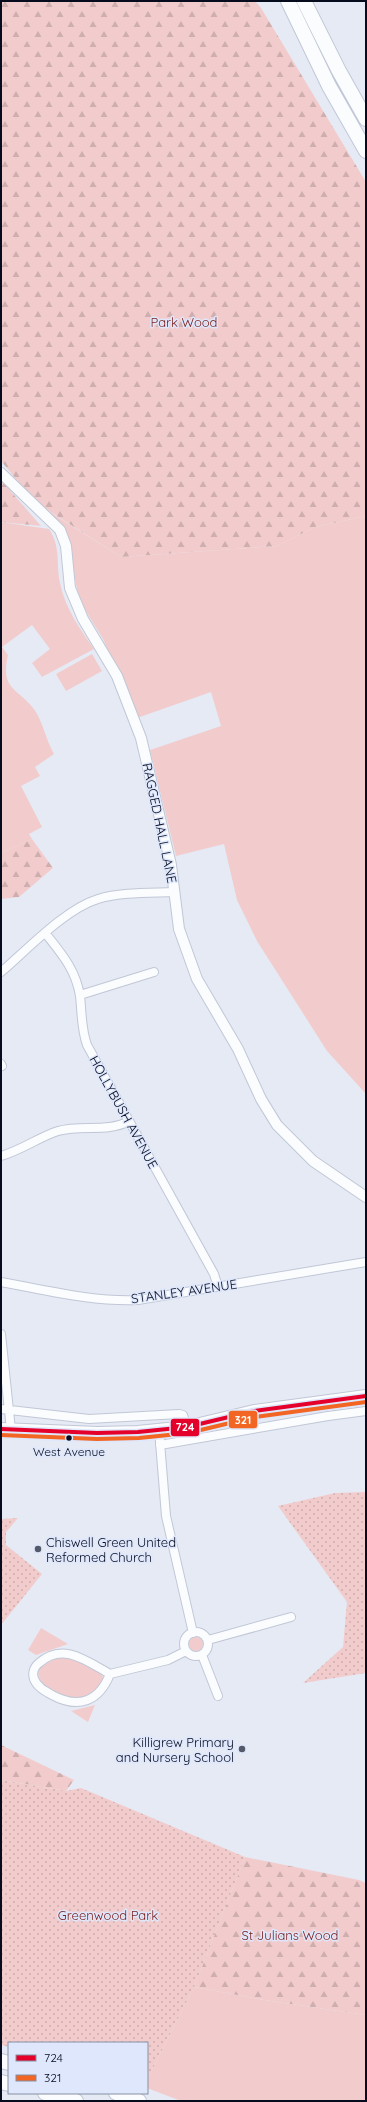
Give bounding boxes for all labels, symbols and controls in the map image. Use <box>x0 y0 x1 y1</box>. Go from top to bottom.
park label: Park Wood <box>150 314 218 330</box>
street label: RAGGED HALL LANE <box>139 761 181 885</box>
street label: HOLLYBUSH AVENUE <box>86 1053 162 1171</box>
street label: STANLEY AVENUE <box>130 1276 238 1306</box>
line badge: 321 <box>228 1410 258 1429</box>
text: 321 <box>235 1413 251 1427</box>
line badge: 724 <box>170 1418 200 1437</box>
text: 724 <box>176 1420 195 1434</box>
marker: West Avenue <box>64 1433 74 1443</box>
place label: West Avenue <box>33 1444 105 1459</box>
place label: Chiswell Green United Reformed Church <box>46 1534 176 1565</box>
marker: Chiswell Green United Reformed Church <box>33 1544 43 1554</box>
place label: Killigrew Primary and Nursery School <box>116 1734 234 1765</box>
marker: Killigrew Primary and Nursery School <box>237 1744 247 1754</box>
park label: Greenwood Park <box>58 1907 158 1923</box>
park label: St Julians Wood <box>242 1927 338 1943</box>
legend <box>8 2042 148 2094</box>
text: 724 <box>44 2050 63 2065</box>
text: 321 <box>44 2070 61 2085</box>

